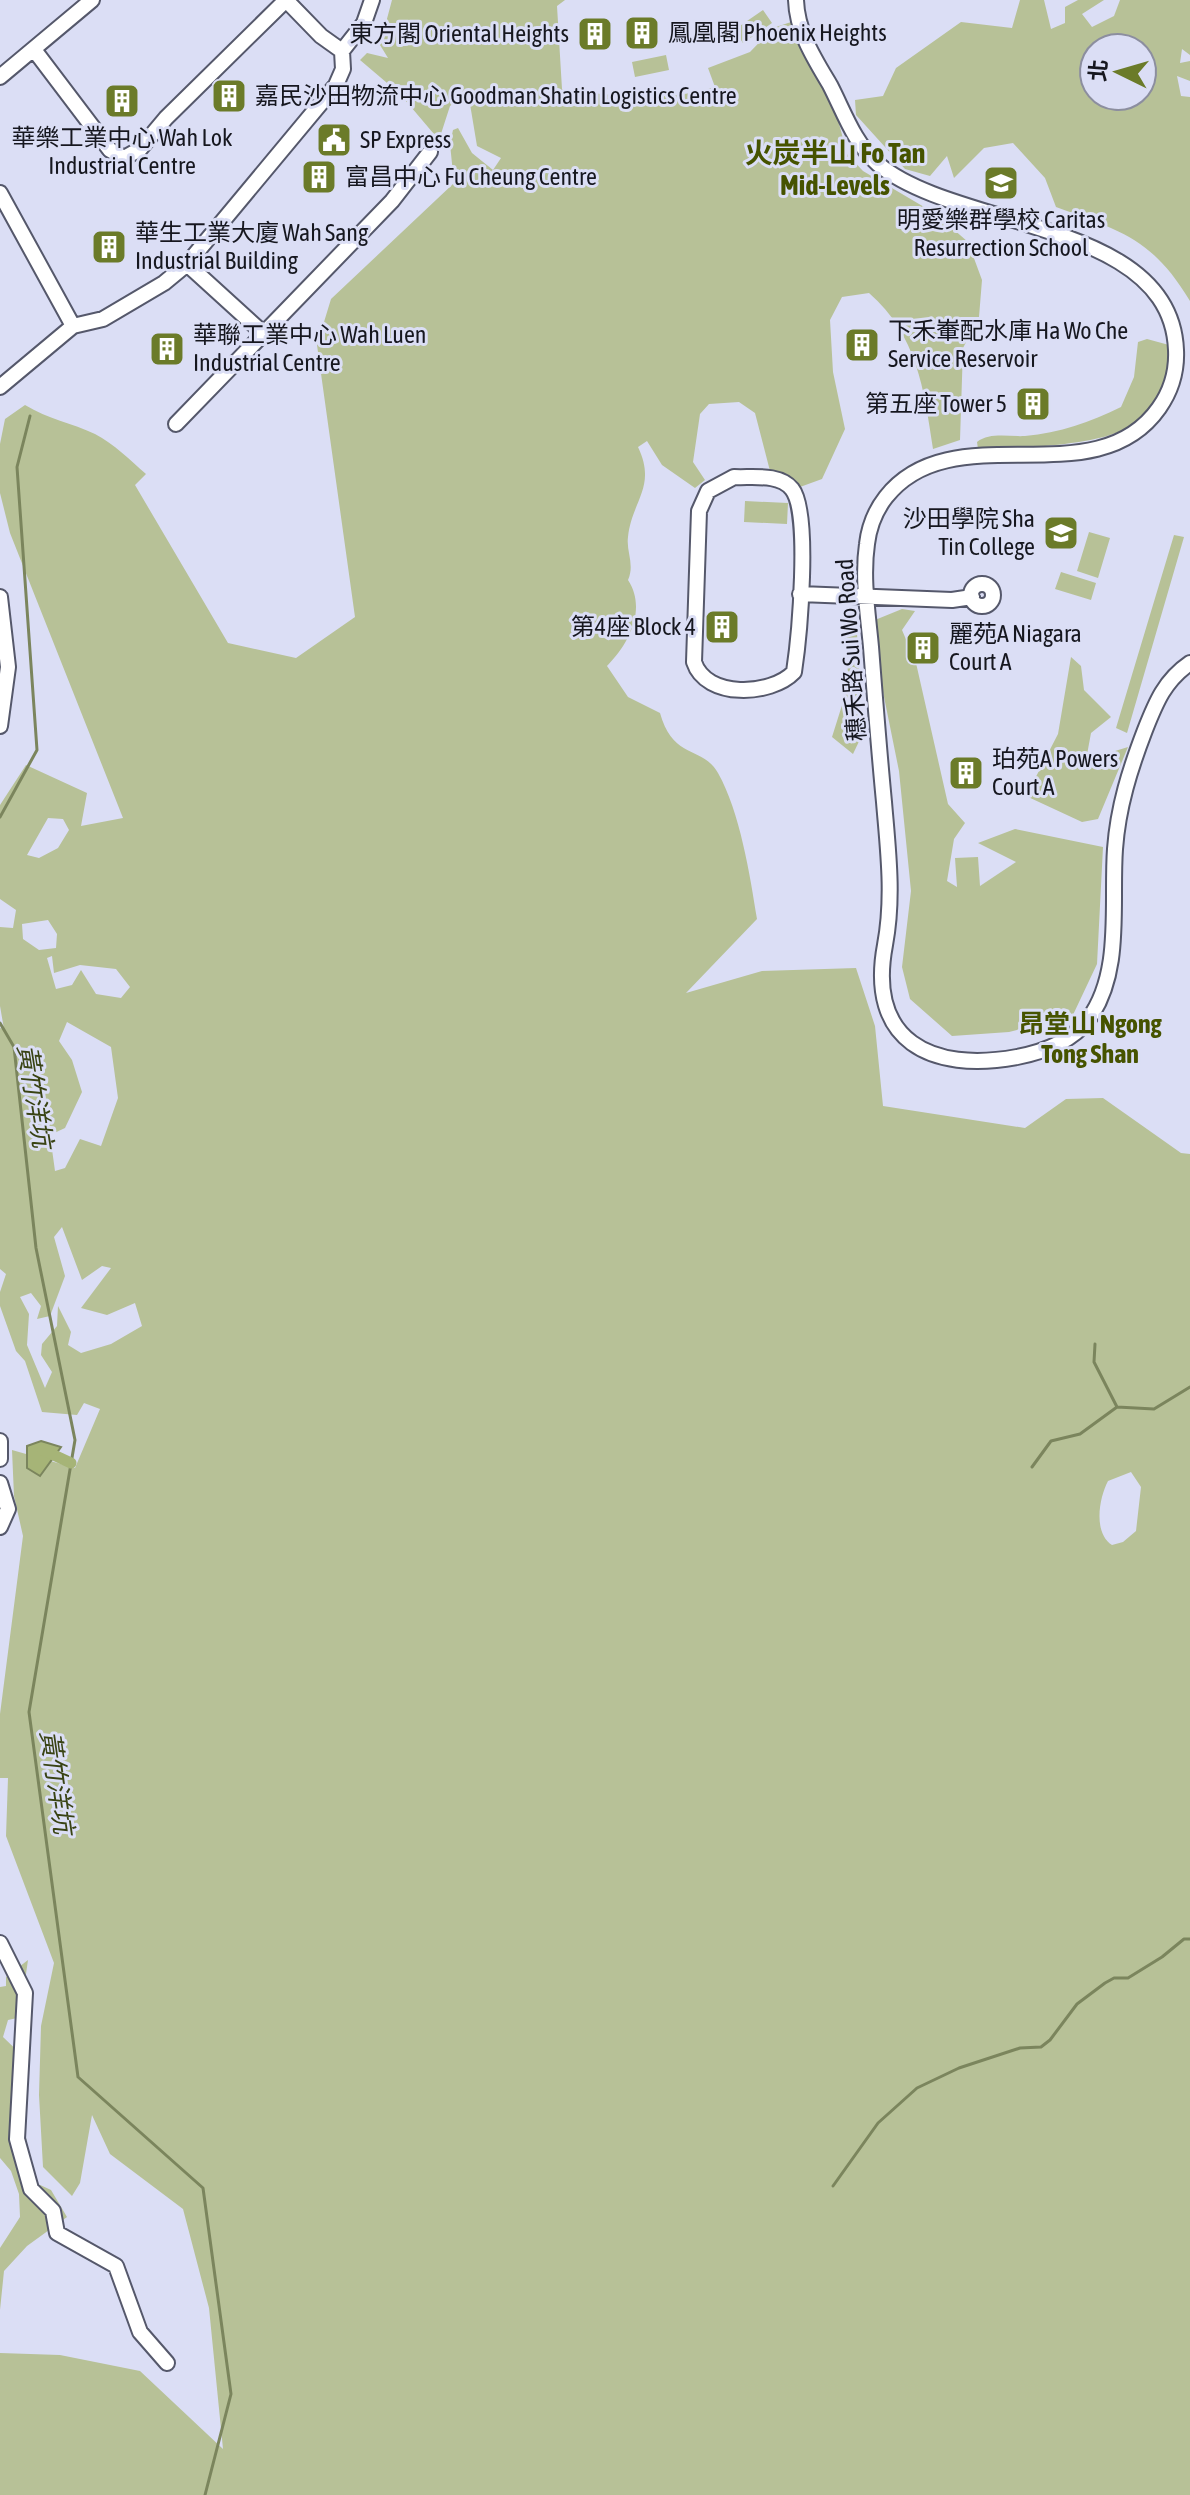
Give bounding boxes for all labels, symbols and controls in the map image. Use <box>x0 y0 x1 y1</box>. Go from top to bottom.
building icon: 鳳凰閣 Phoenix Heights <box>623 14 661 52</box>
building icon: 東方閣 Oriental Heights <box>576 15 614 53</box>
place label: 鳳凰閣 Phoenix Heights <box>668 19 887 46</box>
place label: 東方閣 Oriental Heights <box>349 20 569 47</box>
north arrow <box>1078 32 1158 112</box>
text: 北 <box>1084 58 1112 82</box>
building icon: 嘉民沙田物流中心 Goodman Shatin Logistics Centre <box>210 77 248 115</box>
building icon: 華樂工業中心 Wah Lok Industrial Centre <box>103 82 141 120</box>
place label: 嘉民沙田物流中心 Goodman Shatin Logistics Centre <box>255 82 737 109</box>
public building icon: SP Express <box>315 121 353 159</box>
place label: 華樂工業中心 Wah Lok Industrial Centre <box>11 124 233 179</box>
place label: SP Express <box>360 126 451 153</box>
district label: 火炭半山 Fo Tan Mid-Levels <box>745 137 925 201</box>
building icon: 富昌中心 Fu Cheung Centre <box>300 158 338 196</box>
place label: 富昌中心 Fu Cheung Centre <box>345 163 597 190</box>
school or university icon: 明愛樂群學校 Caritas Resurrection School <box>982 164 1020 202</box>
place label: 明愛樂群學校 Caritas Resurrection School <box>897 206 1105 261</box>
place label: 華生工業大廈 Wah Sang Industrial Building <box>135 219 369 274</box>
building icon: 華生工業大廈 Wah Sang Industrial Building <box>90 228 128 266</box>
place label: 下禾輋配水庫 Ha Wo Che Service Reservoir <box>888 317 1128 372</box>
place label: 華聯工業中心 Wah Luen Industrial Centre <box>193 321 426 376</box>
building icon: 下禾輋配水庫 Ha Wo Che Service Reservoir <box>843 326 881 364</box>
building icon: 華聯工業中心 Wah Luen Industrial Centre <box>148 330 186 368</box>
building icon: 第五座 Tower 5 <box>1014 385 1052 423</box>
place label: 第五座 Tower 5 <box>865 390 1007 417</box>
place label: 沙田學院 Sha Tin College <box>903 505 1035 560</box>
school or university icon: 沙田學院 Sha Tin College <box>1042 514 1080 552</box>
street label: 穗禾路 Sui Wo Road <box>831 558 870 742</box>
building icon: 第4座 Block 4 <box>703 608 741 646</box>
place label: 第4座 Block 4 <box>571 613 696 640</box>
place label: 麗苑A Niagara Court A <box>949 620 1082 675</box>
building icon: 麗苑A Niagara Court A <box>904 629 942 667</box>
place label: 珀苑A Powers Court A <box>992 745 1118 800</box>
building icon: 珀苑A Powers Court A <box>947 754 985 792</box>
district label: 昂堂山 Ngong Tong Shan <box>1018 1009 1163 1069</box>
water label: 黃竹洋坑 <box>12 1042 59 1154</box>
water label: 黃竹洋坑 <box>35 1728 80 1840</box>

